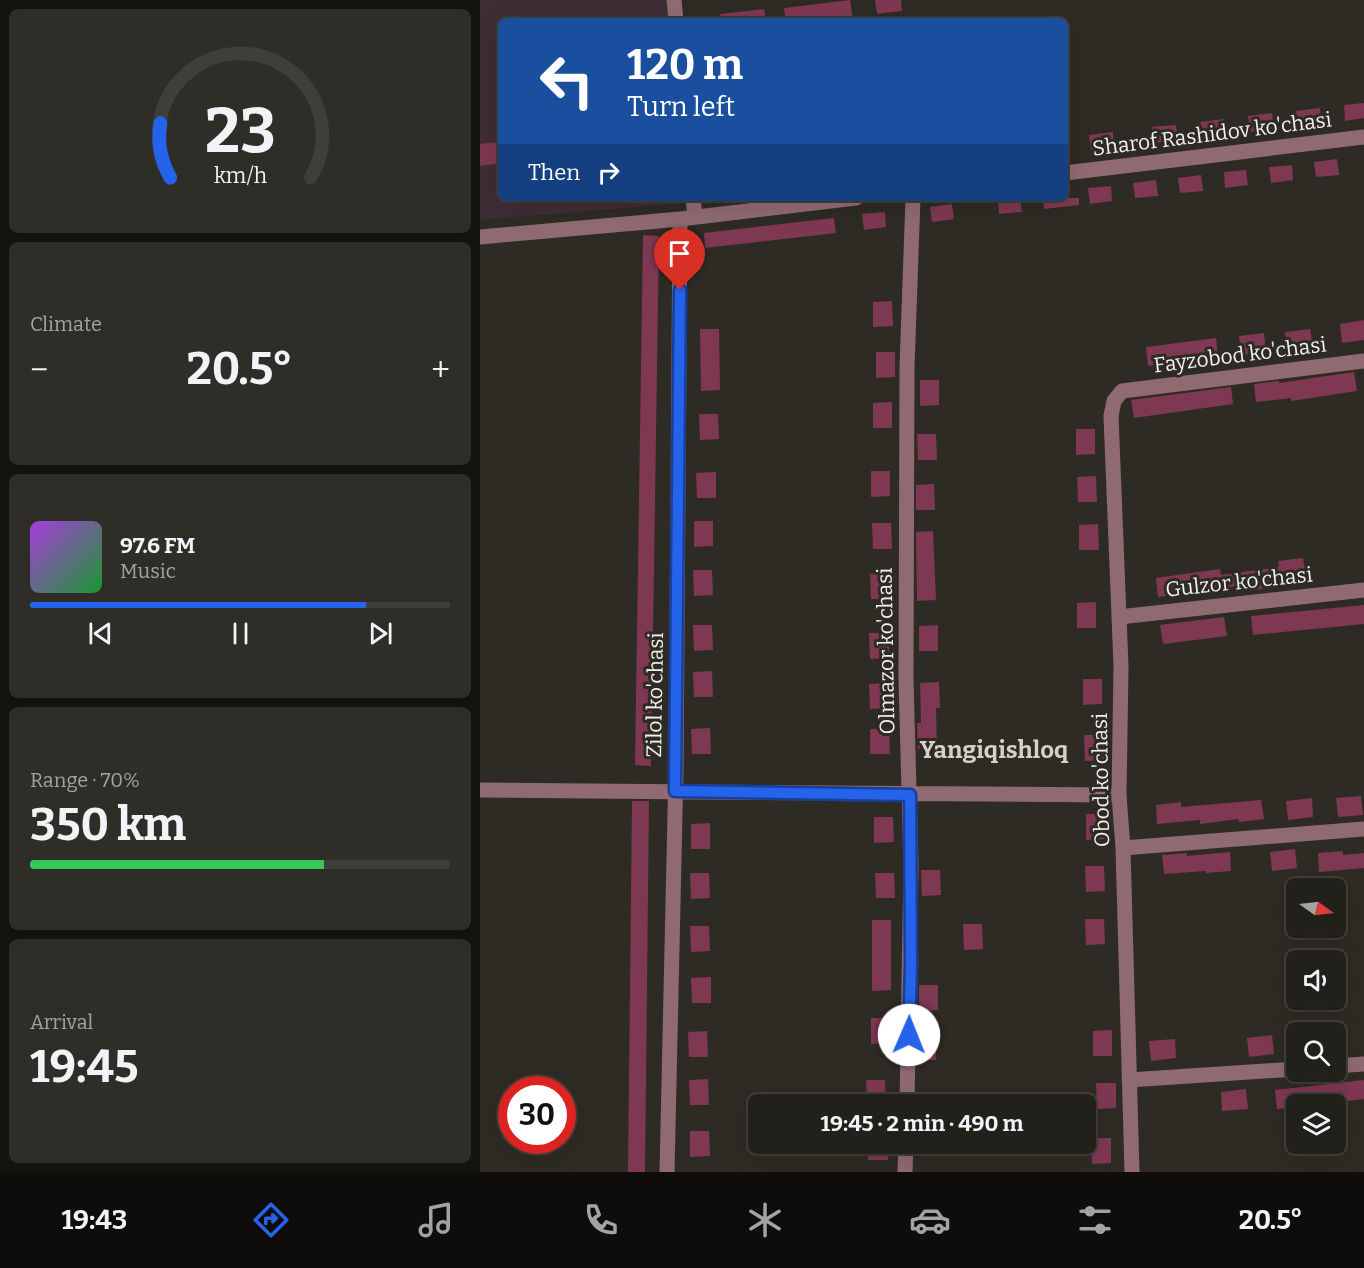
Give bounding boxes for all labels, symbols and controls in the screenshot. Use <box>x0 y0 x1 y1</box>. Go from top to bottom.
text: 120 m <box>627 40 743 90</box>
icon: left <box>528 42 606 120</box>
text: Turn left <box>627 91 735 123</box>
text: 23 <box>204 94 276 169</box>
street label: Sharof Rashidov ko'chasi <box>1091 106 1333 162</box>
icon: right <box>592 156 625 189</box>
text: Then <box>528 159 580 186</box>
text: km/h <box>213 163 267 189</box>
pin <box>654 228 705 290</box>
icon: arrive <box>663 237 696 270</box>
text: Climate <box>30 312 102 336</box>
street label: Fayzobod ko'chasi <box>1152 332 1328 378</box>
text: 20.5° <box>187 342 293 396</box>
text: − <box>30 350 48 390</box>
text: + <box>431 350 450 390</box>
text: 97.6 FM <box>120 532 195 559</box>
text: Music <box>120 559 176 583</box>
street label: Gulzor ko'chasi <box>1164 561 1314 603</box>
street label: Olmazor ko'chasi <box>872 567 900 735</box>
icon: previous <box>84 617 117 650</box>
icon: pause <box>224 617 257 650</box>
icon: next <box>364 617 397 650</box>
street label: Zilol ko'chasi <box>641 632 669 758</box>
street label: Obod ko'chasi <box>1087 713 1115 847</box>
district label: Yangiqishloq <box>920 736 1069 764</box>
text: Range · 70% <box>30 768 140 792</box>
text: 350 km <box>30 798 186 852</box>
north arrow <box>1286 878 1346 938</box>
map controls <box>1286 878 1346 1154</box>
button: sound <box>1286 950 1346 1010</box>
position arrow <box>877 1003 941 1067</box>
text: Arrival <box>30 1010 93 1034</box>
button: search <box>1286 1022 1346 1082</box>
text: 19:45 <box>30 1040 139 1094</box>
speed limit sign: 30 <box>498 1076 576 1154</box>
button: layers <box>1286 1094 1346 1154</box>
text: 19:45 · 2 min · 490 m <box>821 1110 1023 1137</box>
icon: directions <box>250 1199 292 1241</box>
icon: music <box>415 1199 457 1241</box>
icon: phone <box>580 1199 622 1241</box>
icon: climate <box>744 1199 786 1241</box>
icon: car <box>909 1199 951 1241</box>
icon: filters <box>1074 1199 1116 1241</box>
text: 19:43 <box>61 1204 127 1236</box>
text: 20.5° <box>1239 1204 1303 1236</box>

